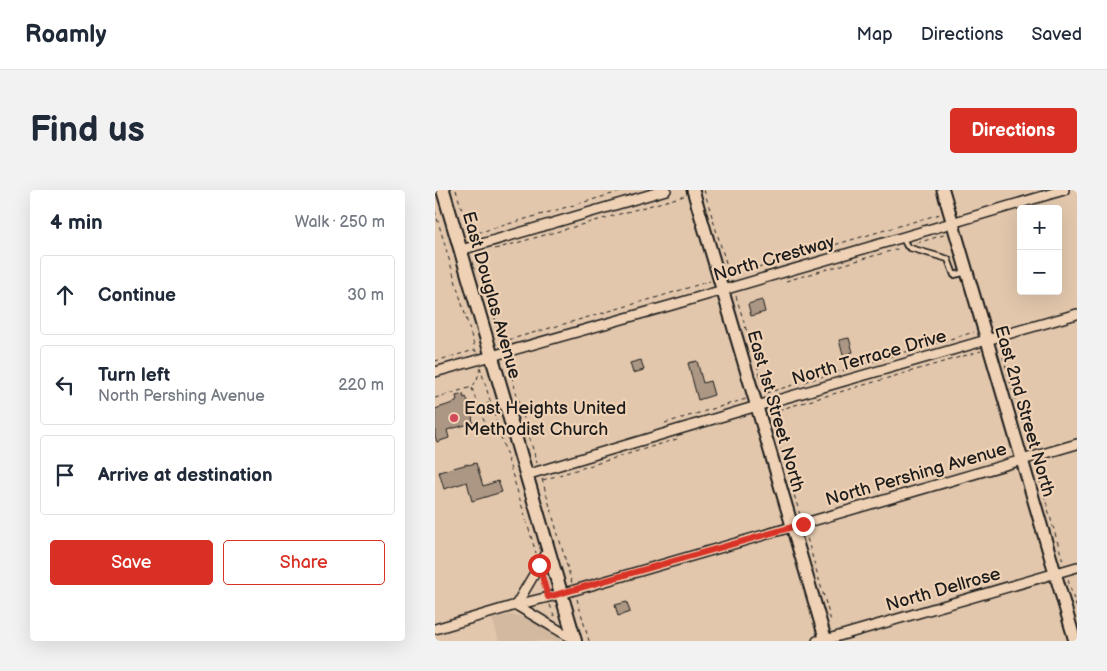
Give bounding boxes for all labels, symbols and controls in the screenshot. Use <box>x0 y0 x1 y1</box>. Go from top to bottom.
text: Roamly <box>25 20 106 49</box>
text: Map <box>857 24 893 45</box>
text: Directions <box>921 24 1003 45</box>
text: Saved <box>1031 24 1082 45</box>
button: Directions <box>950 108 1077 153</box>
text: Find us <box>30 109 145 152</box>
map controls <box>1017 205 1062 295</box>
button: + <box>1017 205 1062 250</box>
street label: East Douglas Avenue <box>458 209 526 381</box>
text: 4 min <box>50 210 103 235</box>
text: Walk · 250 m <box>295 213 385 232</box>
street label: North Crestway <box>711 231 838 286</box>
button: − <box>1017 250 1062 295</box>
icon: ahead <box>51 281 79 309</box>
text: Continue <box>98 284 176 307</box>
text: 30 m <box>347 286 384 305</box>
street label: East 2nd Street North <box>990 323 1059 499</box>
street label: North Terrace Drive <box>789 325 949 390</box>
street label: East 1st Street North <box>742 328 809 495</box>
text: Turn left <box>98 364 170 387</box>
icon: left <box>51 371 79 399</box>
text: 220 m <box>338 376 384 395</box>
text: North Pershing Avenue <box>98 387 265 406</box>
place label: East Heights United Methodist Church <box>464 398 626 440</box>
marker: East Heights United Methodist Church <box>448 412 460 424</box>
street label: North Pershing Avenue <box>823 438 1009 510</box>
icon: arrive <box>51 461 79 489</box>
text: Arrive at destination <box>98 464 273 487</box>
route end <box>792 513 815 536</box>
button: Save <box>50 540 213 585</box>
button: Share <box>223 540 385 585</box>
route start <box>528 554 551 577</box>
street label: North Dellrose <box>883 563 1003 616</box>

